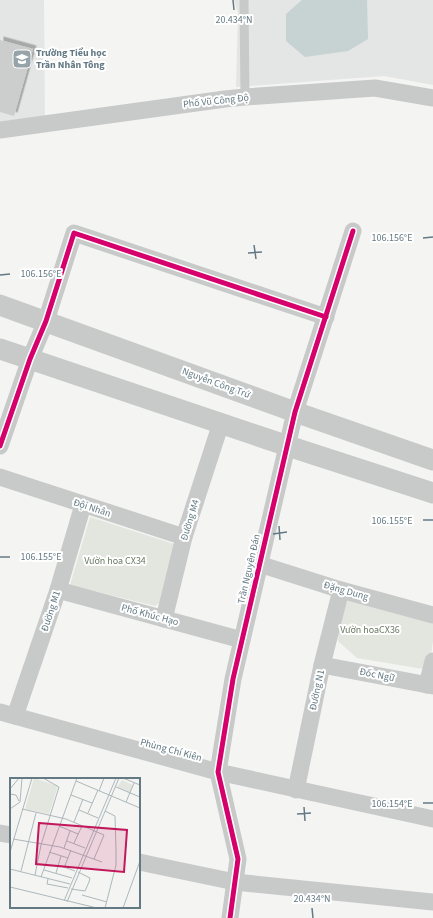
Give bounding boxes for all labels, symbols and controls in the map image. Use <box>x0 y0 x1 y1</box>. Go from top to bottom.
text: 20.434°N <box>215 13 253 27</box>
place label: Trường Tiểu học Trần Nhân Tông <box>36 46 107 72</box>
school or university icon: Trường Tiểu học Trần Nhân Tông <box>11 48 33 70</box>
street label: Phố Vũ Công Độ <box>182 91 250 111</box>
text: 106.156°E <box>372 231 412 245</box>
text: 106.156°E <box>21 267 61 281</box>
street label: Nguyễn Công Trứ <box>180 364 252 402</box>
street label: Đội Nhân <box>71 495 113 521</box>
street label: Đường M4 <box>177 498 203 542</box>
text: 106.155°E <box>372 514 412 528</box>
street label: Trần Nguyên Đán <box>234 533 264 605</box>
text: 106.155°E <box>21 550 61 564</box>
park label: Vườn hoa CX34 <box>84 554 146 568</box>
street label: Đặng Dung <box>322 578 370 604</box>
street label: Đường M1 <box>38 589 64 633</box>
street label: Phố Khúc Hạo <box>120 601 180 629</box>
park label: Vườn hoaCX36 <box>340 623 400 637</box>
street label: Đốc Ngữ <box>358 665 396 685</box>
street label: Đường N1 <box>306 668 328 712</box>
street label: Phùng Chí Kiên <box>139 735 203 765</box>
inset map <box>10 778 140 908</box>
text: 106.154°E <box>372 797 412 811</box>
text: 20.434°N <box>293 892 331 906</box>

